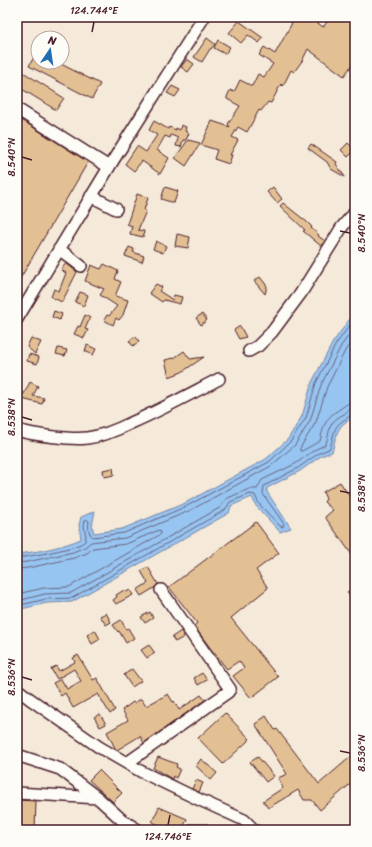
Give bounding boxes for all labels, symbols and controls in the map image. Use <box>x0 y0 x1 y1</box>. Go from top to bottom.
text: 124.744°E <box>70 2 119 20</box>
north arrow <box>30 30 70 70</box>
text: N <box>45 30 58 51</box>
text: 8.540°N <box>3 137 21 176</box>
text: 8.540°N <box>353 213 371 252</box>
text: 8.538°N <box>3 398 21 436</box>
text: 8.538°N <box>353 474 371 512</box>
text: 8.536°N <box>3 658 21 696</box>
text: 8.536°N <box>353 734 371 772</box>
text: 124.746°E <box>145 828 193 846</box>

